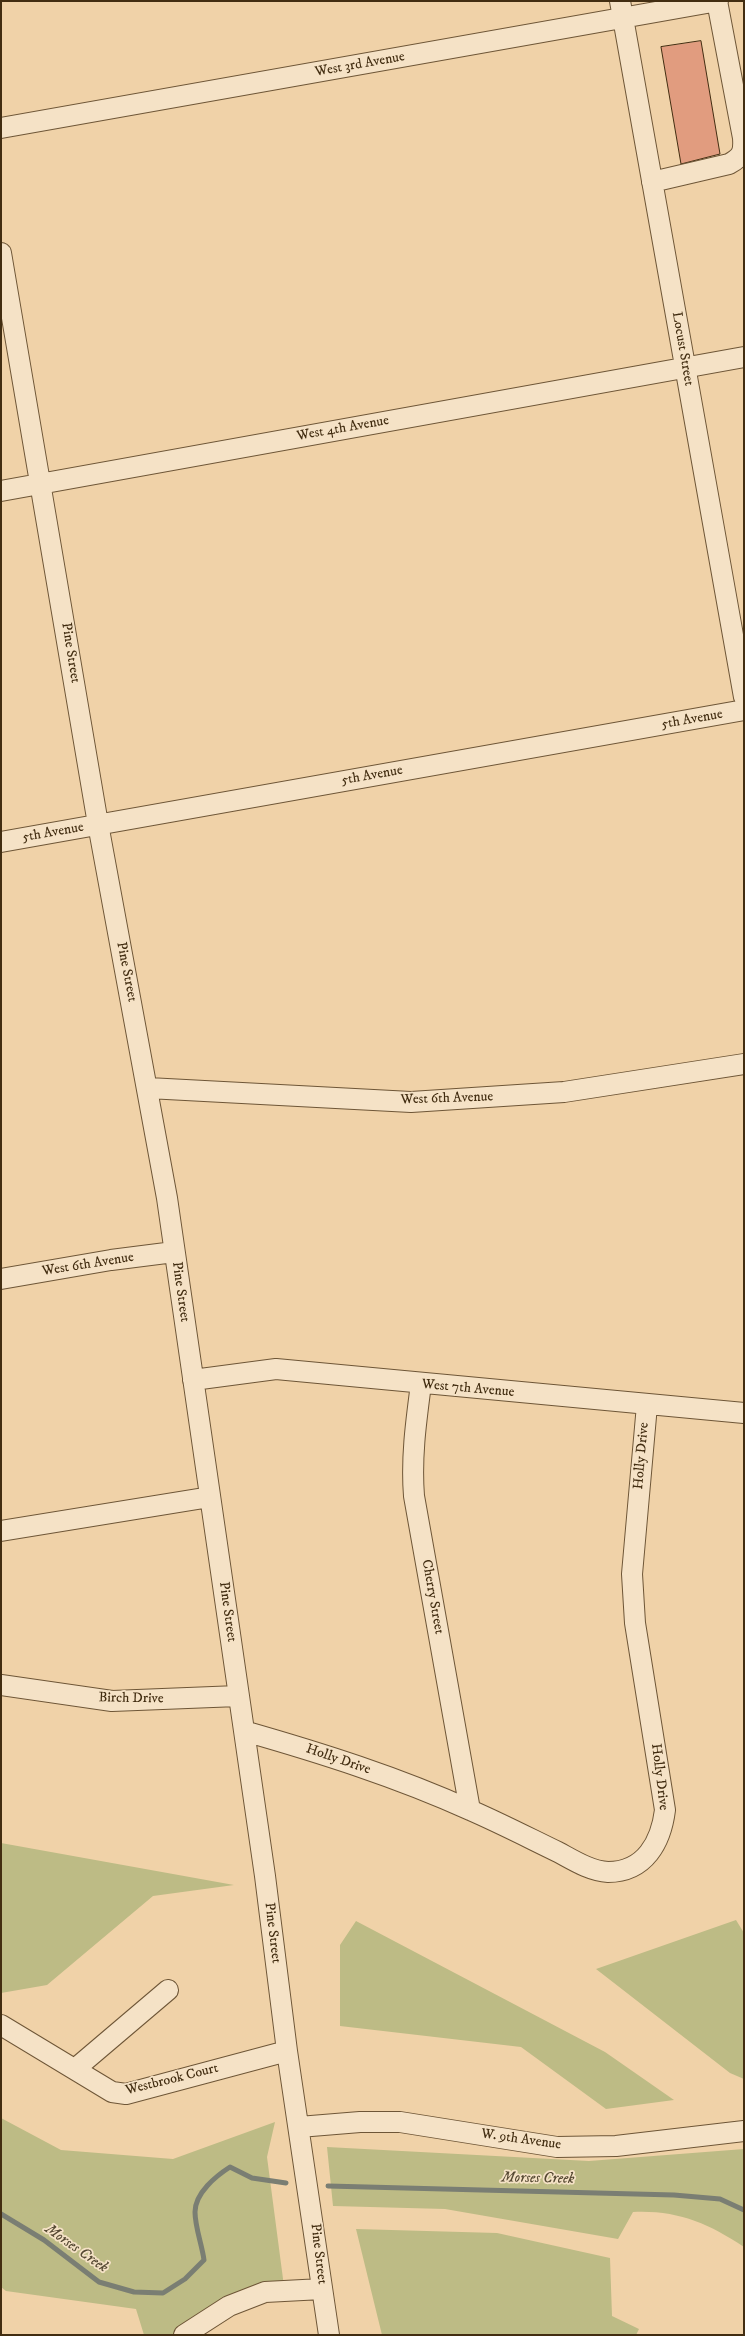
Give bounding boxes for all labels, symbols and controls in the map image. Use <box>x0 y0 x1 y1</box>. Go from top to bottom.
street label: West 3rd Avenue <box>314 49 406 81</box>
street label: Locust Street <box>667 311 697 387</box>
street label: West 4th Avenue <box>296 413 390 445</box>
street label: Pine Street <box>57 622 83 684</box>
street label: 5th Avenue <box>660 706 724 734</box>
street label: 5th Avenue <box>340 762 404 790</box>
street label: 5th Avenue <box>21 819 85 847</box>
street label: Pine Street <box>112 940 140 1004</box>
street label: West 6th Avenue <box>400 1089 494 1109</box>
street label: West 6th Avenue <box>41 1249 135 1281</box>
street label: Pine Street <box>167 1261 193 1323</box>
street label: West 7th Avenue <box>421 1377 515 1401</box>
street label: Holly Drive <box>631 1422 653 1490</box>
street label: Cherry Street <box>417 1558 447 1636</box>
street label: Pine Street <box>214 1581 240 1643</box>
street label: Birch Drive <box>98 1690 164 1708</box>
street label: Holly Drive <box>303 1741 373 1779</box>
street label: Holly Drive <box>647 1743 671 1811</box>
street label: Pine Street <box>260 1902 284 1964</box>
street label: Westbrook Court <box>124 2060 220 2100</box>
street label: W. 9th Avenue <box>480 2126 562 2154</box>
water label: Morses Creek <box>501 2169 575 2189</box>
water label: Morses Creek <box>41 2221 111 2277</box>
street label: Pine Street <box>306 2223 330 2285</box>

